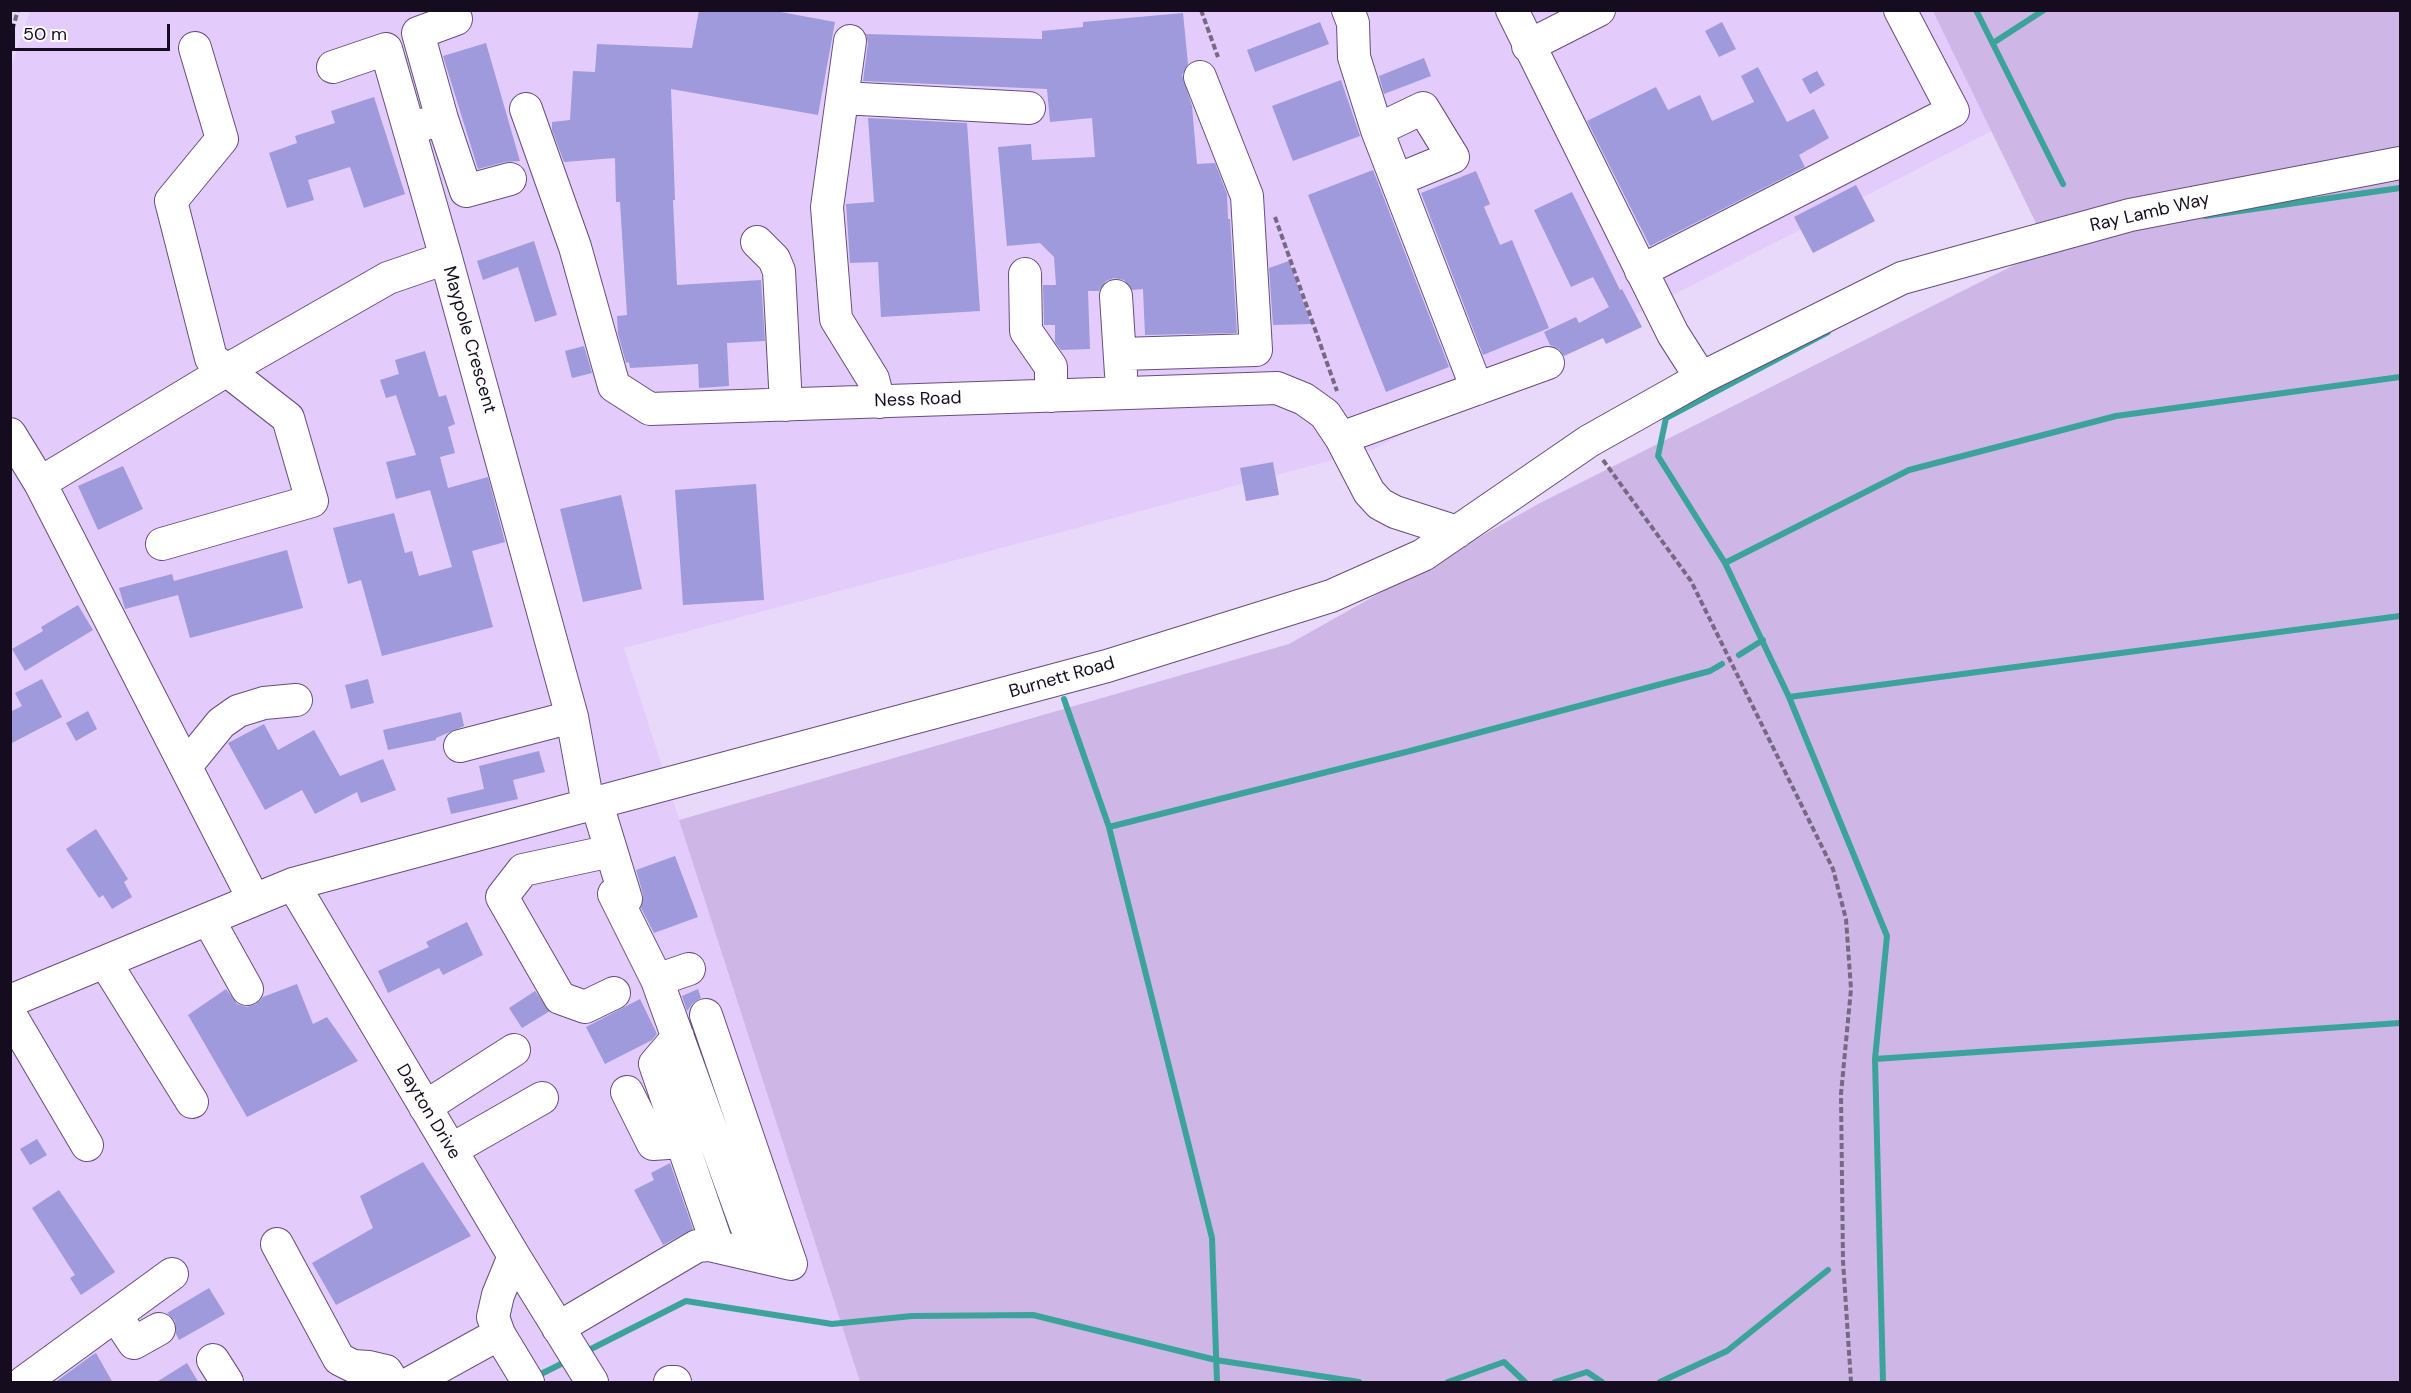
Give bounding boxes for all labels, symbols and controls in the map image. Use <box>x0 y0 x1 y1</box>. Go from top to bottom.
scale bar <box>15 12 172 50</box>
text: 50 m <box>23 22 67 46</box>
street label: Ray Lamb Way <box>2088 189 2212 237</box>
street label: Maypole Crescent <box>438 264 500 416</box>
street label: Ness Road <box>874 388 962 412</box>
street label: Burnett Road <box>1007 653 1117 703</box>
street label: Dayton Drive <box>391 1061 465 1163</box>

